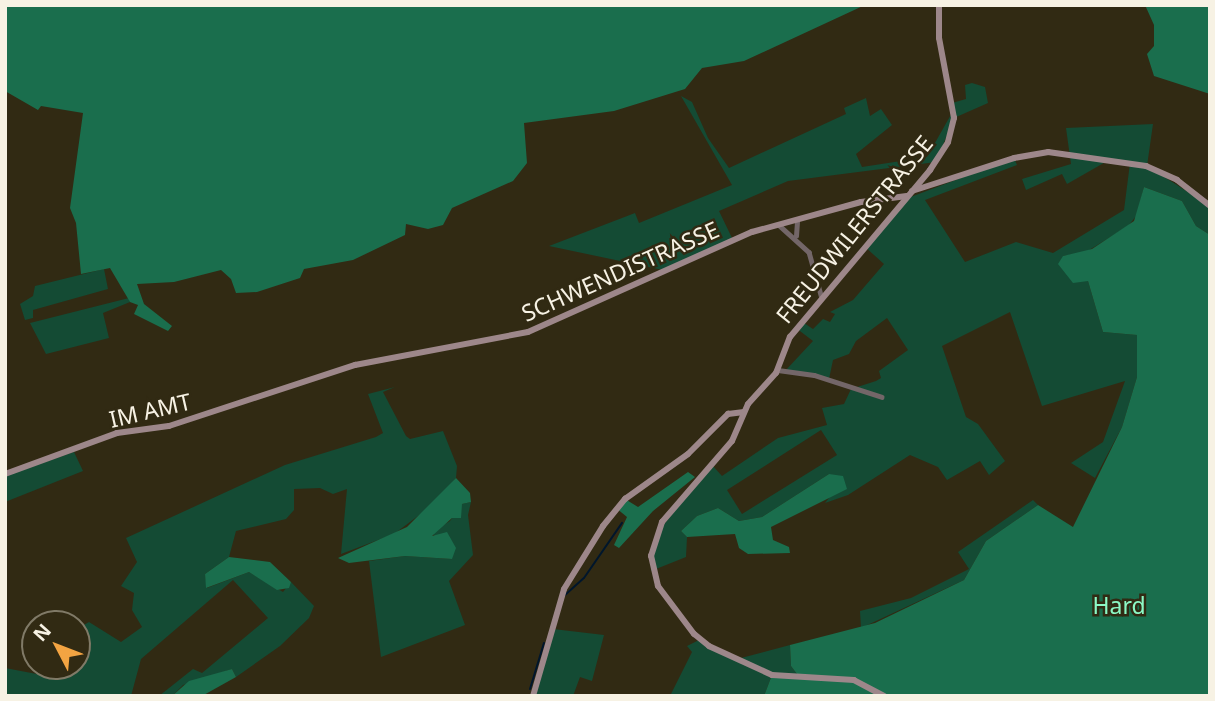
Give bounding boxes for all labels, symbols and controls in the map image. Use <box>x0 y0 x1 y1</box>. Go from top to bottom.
street label: FREUDWILERSTRASSE <box>770 130 938 328</box>
street label: SCHWENDISTRASSE <box>517 215 723 327</box>
street label: IM AMT <box>106 387 194 433</box>
park label: Hard <box>1092 591 1146 619</box>
north arrow <box>21 610 91 680</box>
text: N <box>27 618 57 647</box>

